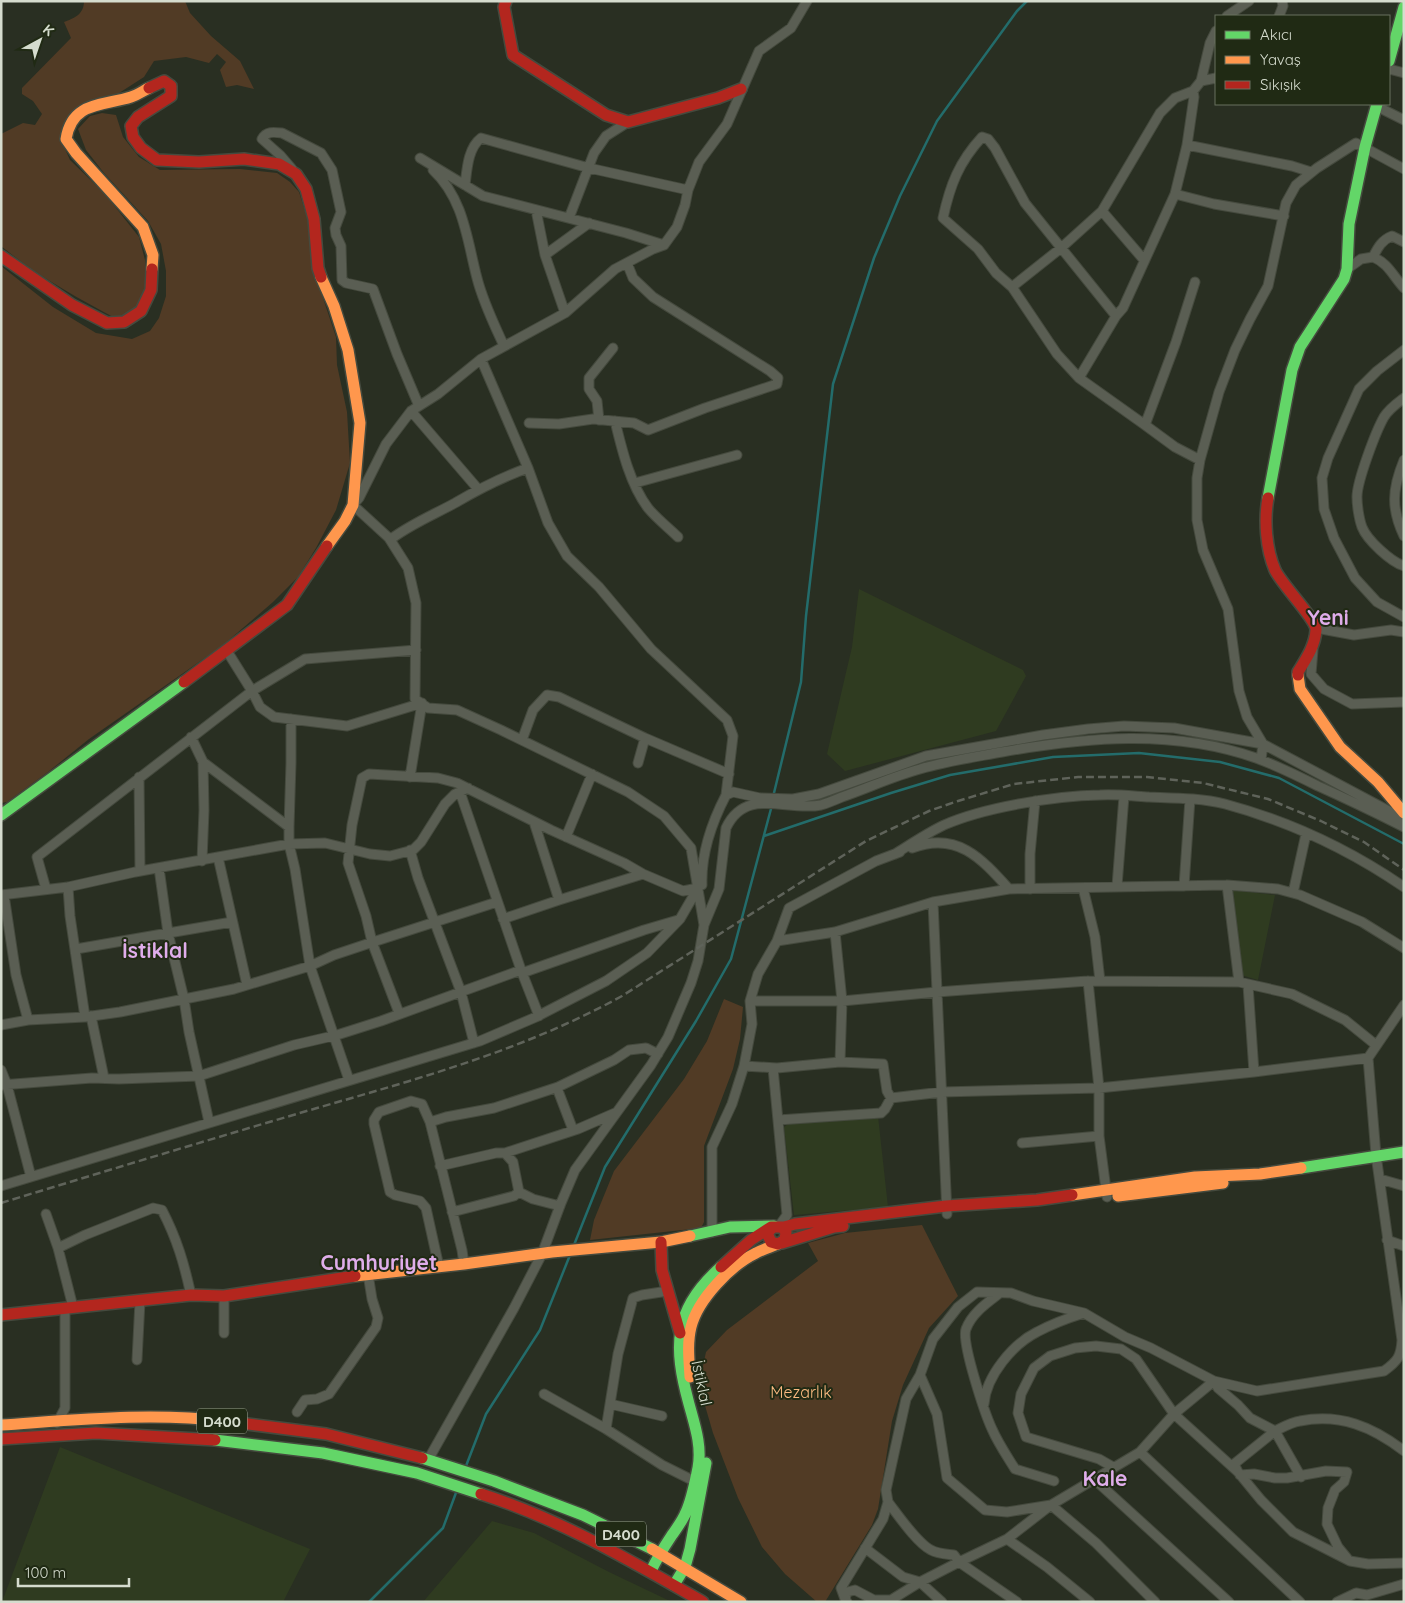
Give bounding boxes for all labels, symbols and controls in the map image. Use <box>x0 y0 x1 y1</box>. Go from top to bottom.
north arrow <box>15 15 65 65</box>
legend <box>1215 15 1390 105</box>
text: K <box>39 20 58 40</box>
text: Akıcı <box>1260 25 1292 44</box>
text: Yavaş <box>1260 50 1301 69</box>
text: Sıkışık <box>1260 75 1301 94</box>
district label: Yeni <box>1307 604 1349 630</box>
district label: İstiklal <box>122 937 188 963</box>
district label: Cumhuriyet <box>321 1249 437 1275</box>
street label: İstiklal <box>687 1358 717 1408</box>
park label: Mezarlık <box>770 1382 832 1402</box>
road number: D400 <box>197 1408 247 1434</box>
district label: Kale <box>1083 1465 1127 1491</box>
road number: D400 <box>596 1522 646 1546</box>
scale bar <box>18 1556 129 1588</box>
text: 100 m <box>25 1563 66 1582</box>

